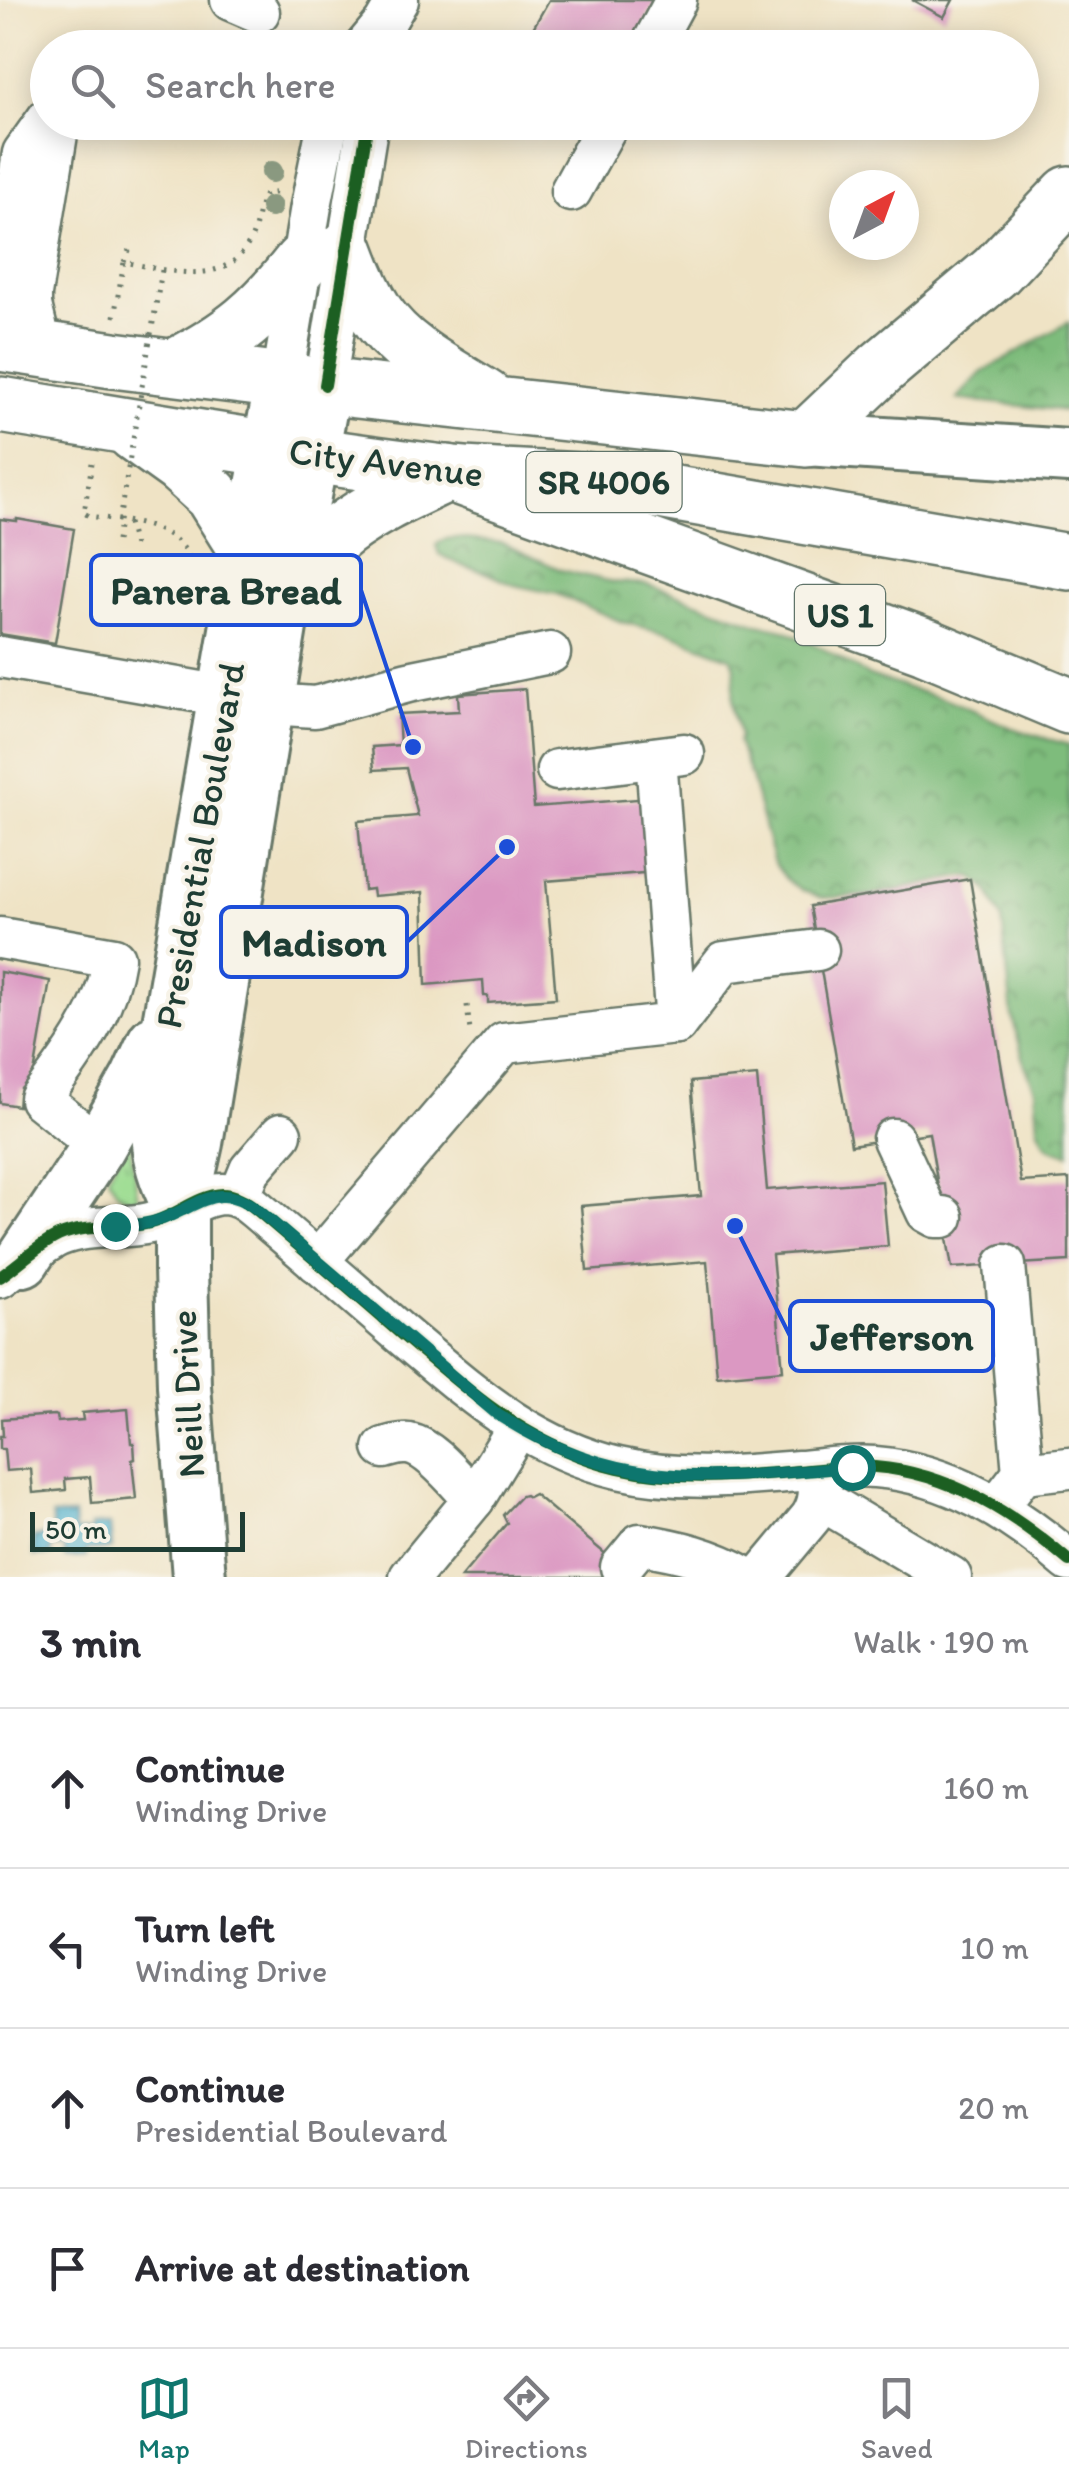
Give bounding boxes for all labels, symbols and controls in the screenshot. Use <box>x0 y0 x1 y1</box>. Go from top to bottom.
search box <box>30 30 1039 140</box>
icon: search <box>65 58 120 113</box>
text: Search here <box>145 62 336 108</box>
north arrow <box>829 170 919 260</box>
street label: City Avenue <box>286 427 486 497</box>
road number: SR 4006 <box>526 452 682 512</box>
callout: Panera Bread <box>91 555 361 625</box>
text: Panera Bread <box>110 566 343 614</box>
road number: US 1 <box>795 585 885 645</box>
street label: Presidential Boulevard <box>145 658 255 1032</box>
callout: Madison <box>221 907 407 977</box>
text: Madison <box>241 918 387 966</box>
route end <box>93 1204 139 1250</box>
callout: Jefferson <box>790 1301 993 1371</box>
street label: Neill Drive <box>160 1309 214 1479</box>
text: Jefferson <box>809 1312 974 1360</box>
route start <box>830 1445 876 1491</box>
scale bar <box>30 1507 245 1552</box>
text: 50 m <box>45 1512 107 1546</box>
text: 3 min <box>40 1617 141 1668</box>
text: Walk · 190 m <box>853 1623 1029 1661</box>
text: Continue <box>135 1746 285 1792</box>
icon: ahead <box>40 1761 95 1816</box>
text: 160 m <box>943 1769 1029 1807</box>
text: Winding Drive <box>135 1792 327 1830</box>
text: Turn left <box>135 1906 275 1952</box>
icon: left <box>40 1921 95 1976</box>
text: 10 m <box>960 1929 1029 1967</box>
text: Winding Drive <box>135 1952 327 1990</box>
text: Continue <box>135 2066 285 2112</box>
icon: ahead <box>40 2081 95 2136</box>
text: 20 m <box>958 2089 1029 2127</box>
text: Presidential Boulevard <box>135 2112 447 2150</box>
icon: arrive <box>40 2241 95 2296</box>
text: Arrive at destination <box>135 2245 470 2291</box>
tab: Map <box>137 2371 192 2465</box>
tab: Directions <box>465 2371 588 2465</box>
tab: Saved <box>861 2371 932 2465</box>

